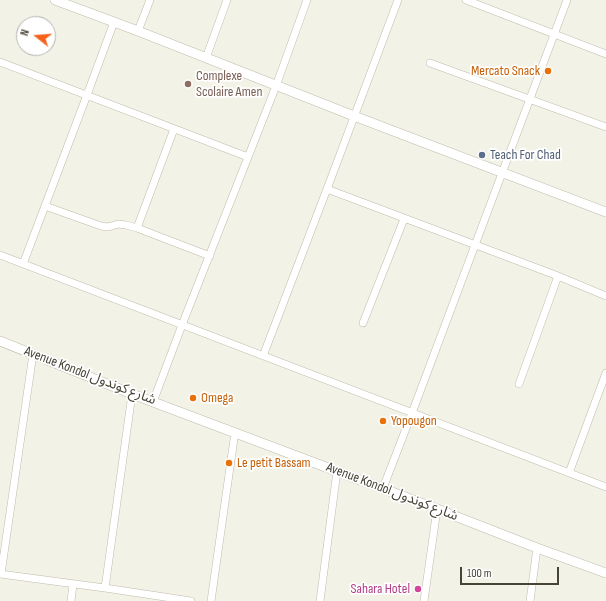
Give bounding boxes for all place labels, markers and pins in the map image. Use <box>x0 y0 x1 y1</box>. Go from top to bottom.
place label: Mercato Snack <box>471 63 540 79</box>
marker: Mercato Snack <box>543 66 553 76</box>
place label: Complexe Scolaire Amen <box>196 68 262 100</box>
marker: Complexe Scolaire Amen <box>183 79 193 89</box>
place label: Teach For Chad <box>490 147 561 163</box>
marker: Teach For Chad <box>477 150 487 160</box>
place label: Omega <box>201 390 233 406</box>
marker: Omega <box>188 393 198 403</box>
place label: Yopougon <box>391 413 437 429</box>
marker: Yopougon <box>378 416 388 426</box>
place label: Le petit Bassam <box>237 455 311 471</box>
marker: Le petit Bassam <box>224 458 234 468</box>
place label: Sahara Hotel <box>351 581 410 597</box>
marker: Sahara Hotel <box>413 584 423 594</box>

